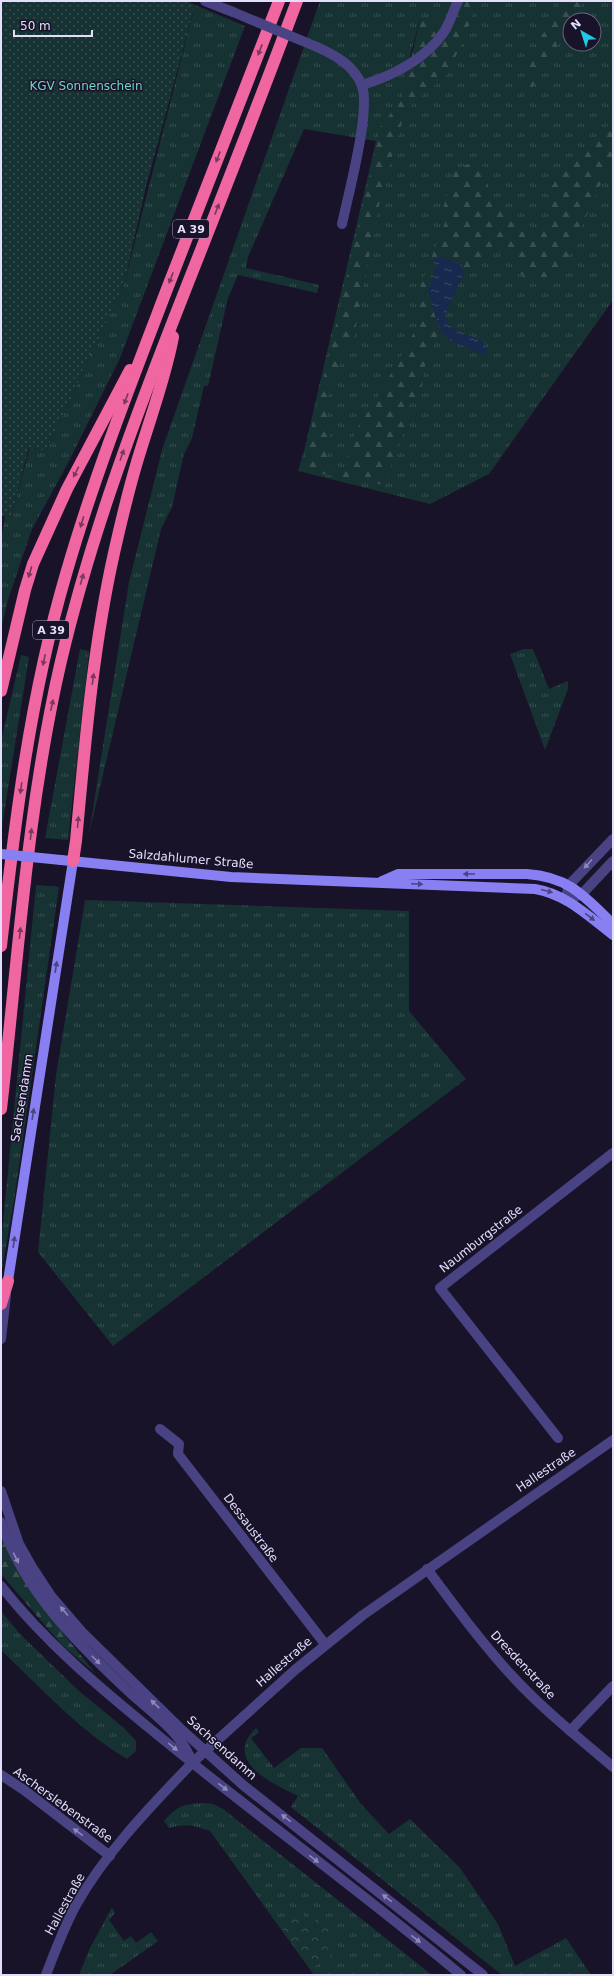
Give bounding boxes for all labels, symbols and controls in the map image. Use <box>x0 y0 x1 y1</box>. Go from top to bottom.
scale bar <box>14 12 92 38</box>
north arrow <box>562 12 602 52</box>
text: N <box>568 17 584 33</box>
text: 50 m <box>20 19 51 33</box>
one-way arrow <box>256 45 262 57</box>
park label: KGV Sonnenschein <box>29 79 143 93</box>
one-way arrow <box>215 152 221 164</box>
one-way arrow <box>215 202 221 214</box>
road number: A 39 <box>173 220 209 238</box>
one-way arrow <box>168 273 174 285</box>
one-way arrow <box>122 393 128 405</box>
one-way arrow <box>119 449 125 461</box>
one-way arrow <box>73 466 79 478</box>
one-way arrow <box>79 516 85 528</box>
one-way arrow <box>27 567 33 579</box>
one-way arrow <box>79 573 85 585</box>
road number: A 39 <box>33 621 69 639</box>
one-way arrow <box>40 654 46 666</box>
one-way arrow <box>90 673 96 685</box>
one-way arrow <box>49 699 55 712</box>
one-way arrow <box>18 782 24 794</box>
one-way arrow <box>75 816 81 828</box>
one-way arrow <box>28 828 35 840</box>
street label: Salzdahlumer Straße <box>128 847 254 871</box>
one-way arrow <box>583 859 593 869</box>
one-way arrow <box>462 871 475 877</box>
one-way arrow <box>411 881 424 887</box>
one-way arrow <box>541 888 553 894</box>
one-way arrow <box>585 913 596 922</box>
one-way arrow <box>17 927 23 939</box>
one-way arrow <box>53 961 59 973</box>
street label: Sachsendamm <box>8 1053 36 1143</box>
one-way arrow <box>30 1108 36 1120</box>
street label: Naumburgstraße <box>437 1202 525 1276</box>
one-way arrow <box>11 1236 17 1248</box>
street label: Hallestraße <box>514 1445 578 1495</box>
street label: Dessaustraße <box>221 1491 281 1565</box>
one-way arrow <box>13 1552 19 1564</box>
one-way arrow <box>60 1606 69 1616</box>
street label: Dresdenstraße <box>488 1628 558 1702</box>
street label: Hallestraße <box>254 1634 314 1690</box>
one-way arrow <box>91 1655 101 1665</box>
one-way arrow <box>150 1699 160 1709</box>
street label: Sachsendamm <box>184 1713 260 1783</box>
one-way arrow <box>167 1743 178 1752</box>
street label: Ascherslebenstraße <box>11 1764 115 1846</box>
one-way arrow <box>217 1783 228 1792</box>
one-way arrow <box>280 1814 291 1823</box>
one-way arrow <box>73 1828 84 1836</box>
one-way arrow <box>308 1854 319 1863</box>
street label: Hallestraße <box>42 1871 88 1937</box>
one-way arrow <box>381 1894 392 1902</box>
one-way arrow <box>411 1935 422 1943</box>

